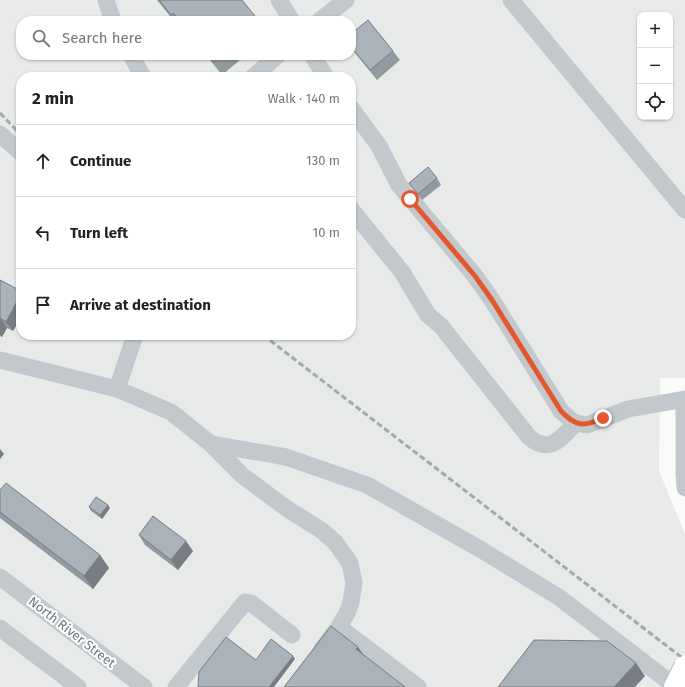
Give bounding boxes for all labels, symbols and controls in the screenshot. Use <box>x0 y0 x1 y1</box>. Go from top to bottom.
map controls <box>637 12 673 120</box>
button: + <box>637 12 673 48</box>
search box <box>16 16 356 60</box>
icon: search <box>30 27 52 49</box>
text: Search here <box>62 29 142 47</box>
button: − <box>637 48 673 84</box>
button: locate <box>637 84 673 120</box>
text: 2 min <box>32 88 74 109</box>
text: Walk · 140 m <box>268 91 340 106</box>
icon: ahead <box>32 150 54 172</box>
text: Continue <box>70 152 131 170</box>
text: 130 m <box>306 153 340 168</box>
route start <box>401 190 419 208</box>
icon: left <box>32 222 54 244</box>
text: Turn left <box>70 224 128 242</box>
text: 10 m <box>313 225 340 240</box>
icon: arrive <box>32 294 54 316</box>
text: Arrive at destination <box>70 296 211 314</box>
route end <box>594 409 612 427</box>
street label: North River Street <box>26 593 119 671</box>

